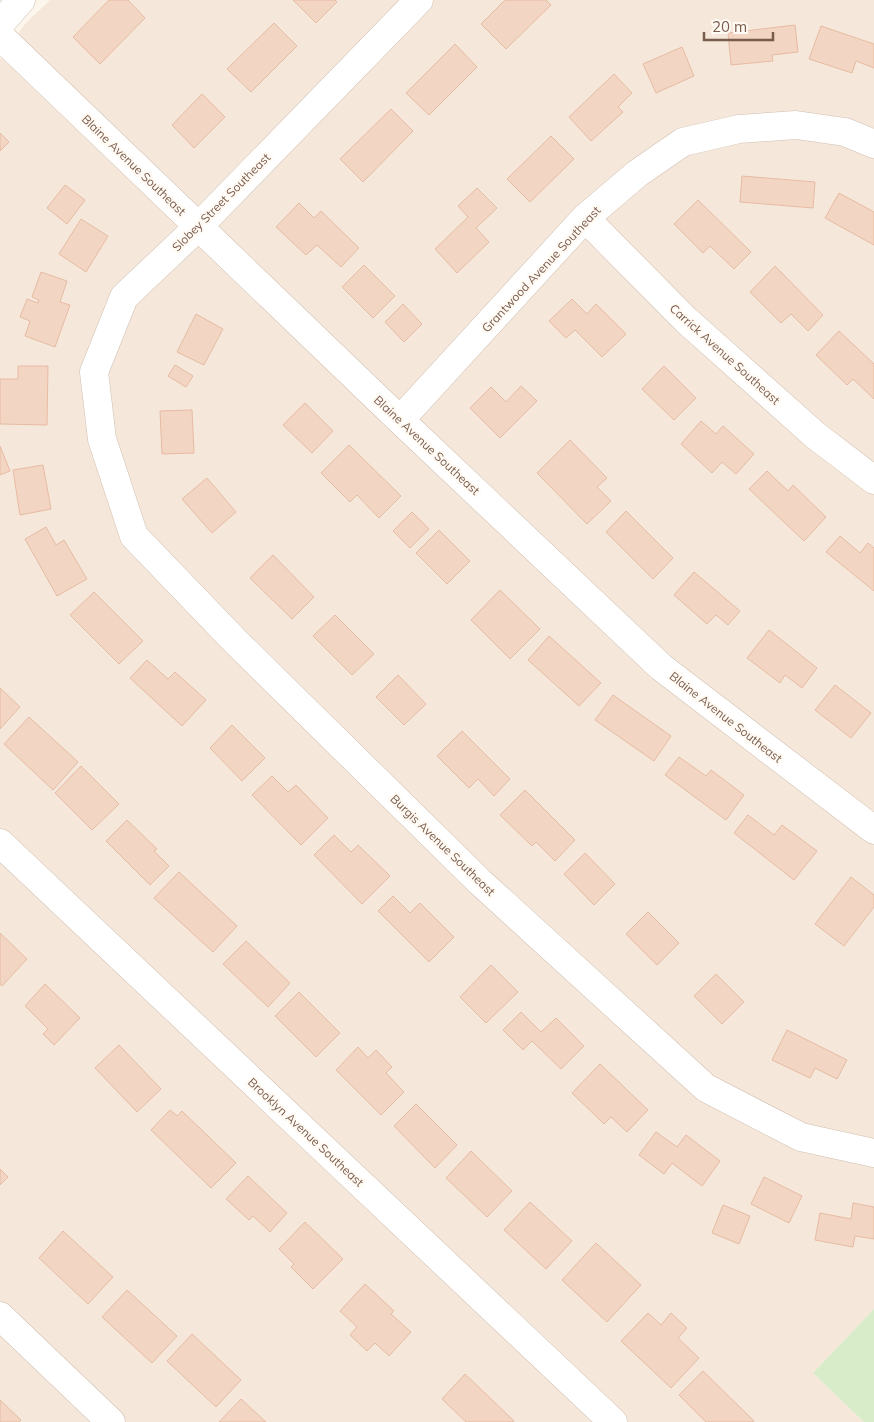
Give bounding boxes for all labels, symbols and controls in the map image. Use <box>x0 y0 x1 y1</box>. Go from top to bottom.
scale bar <box>704 10 773 42</box>
text: 20 m <box>712 17 747 36</box>
street label: Blaine Avenue Southeast <box>79 111 189 219</box>
street label: Slobey Street Southeast <box>169 150 273 254</box>
street label: Grantwood Avenue Southeast <box>478 203 604 335</box>
street label: Carrick Avenue Southeast <box>667 300 783 408</box>
street label: Blaine Avenue Southeast <box>371 392 483 498</box>
street label: Blaine Avenue Southeast <box>667 668 785 766</box>
street label: Burgis Avenue Southeast <box>388 791 498 899</box>
street label: Brooklyn Avenue Southeast <box>245 1074 367 1190</box>

